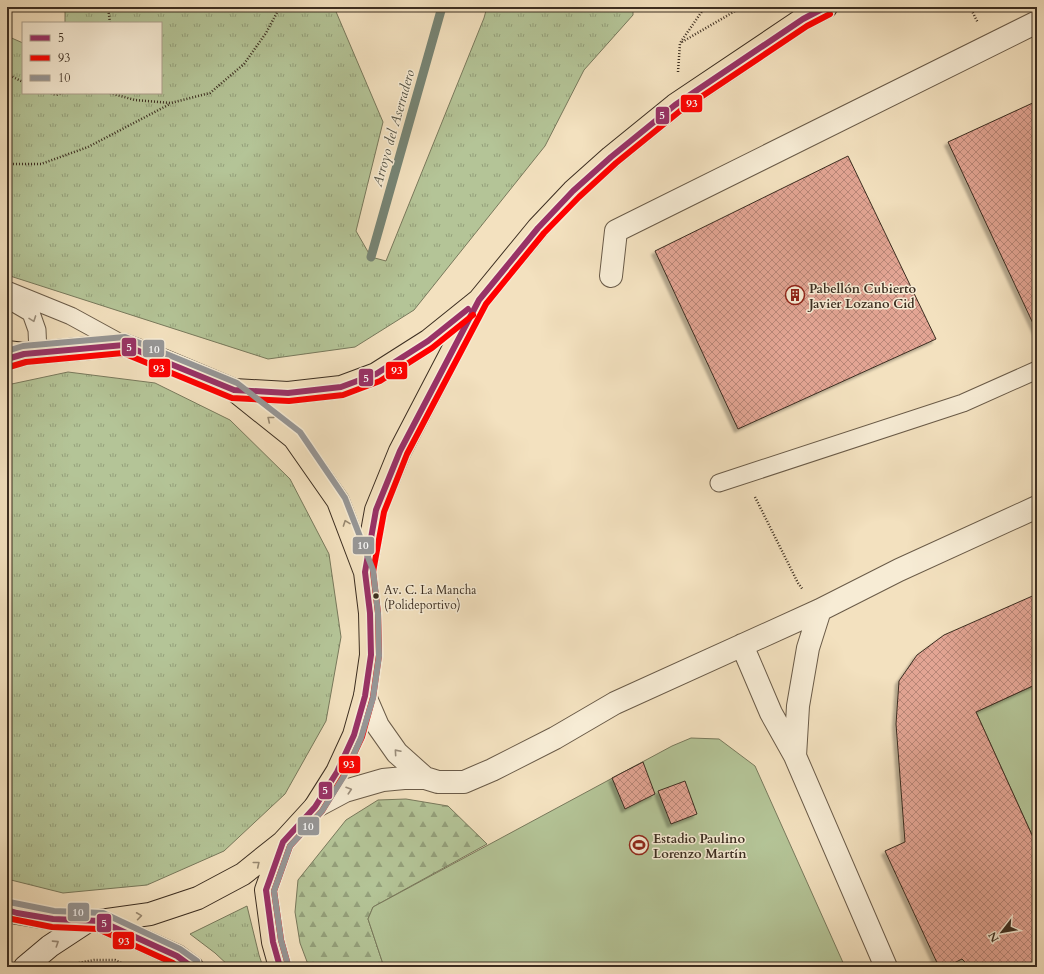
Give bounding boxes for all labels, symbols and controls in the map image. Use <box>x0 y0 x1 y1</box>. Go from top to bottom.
legend <box>22 22 162 94</box>
text: 5 <box>58 30 64 46</box>
text: 93 <box>58 50 70 66</box>
water label: Arroyo del Aserradero <box>367 67 419 190</box>
text: 10 <box>58 70 70 86</box>
line badge: 93 <box>680 94 703 113</box>
text: 93 <box>686 96 698 111</box>
line badge: 5 <box>655 106 670 125</box>
text: 5 <box>659 108 665 123</box>
place label: Pabellón Cubierto Javier Lozano Cid <box>807 280 917 313</box>
building icon: Pabellón Cubierto Javier Lozano Cid <box>784 284 806 306</box>
one-way arrow <box>28 316 37 323</box>
line badge: 5 <box>121 337 137 357</box>
line badge: 10 <box>142 339 165 358</box>
text: 5 <box>126 340 132 355</box>
text: 10 <box>148 342 160 357</box>
line badge: 93 <box>148 358 171 378</box>
text: 93 <box>153 361 165 376</box>
line badge: 93 <box>385 361 408 380</box>
text: 93 <box>391 363 403 378</box>
line badge: 5 <box>358 368 374 387</box>
text: 5 <box>363 371 369 386</box>
one-way arrow <box>268 417 275 424</box>
one-way arrow <box>343 519 351 526</box>
line badge: 10 <box>352 536 375 555</box>
text: 10 <box>357 538 369 553</box>
place label: Av. C. La Mancha (Polideportivo) <box>384 582 477 613</box>
marker: Av. C. La Mancha (Polideportivo) <box>371 591 381 601</box>
one-way arrow <box>394 749 401 757</box>
line badge: 93 <box>338 755 361 774</box>
text: 93 <box>343 757 355 772</box>
line badge: 5 <box>318 781 333 800</box>
text: 5 <box>322 783 328 798</box>
one-way arrow <box>346 786 353 795</box>
line badge: 10 <box>297 816 320 836</box>
text: 10 <box>302 819 314 834</box>
place label: Estadio Paulino Lorenzo Martín <box>653 830 747 863</box>
sports icon: Estadio Paulino Lorenzo Martín <box>628 834 650 856</box>
one-way arrow <box>252 861 259 868</box>
line badge: 10 <box>67 902 90 922</box>
text: 10 <box>72 905 84 920</box>
one-way arrow <box>136 912 142 921</box>
north arrow <box>982 912 1022 952</box>
line badge: 5 <box>96 913 112 933</box>
text: 5 <box>101 916 107 931</box>
text: N <box>985 929 1003 945</box>
line badge: 93 <box>112 931 135 950</box>
text: 93 <box>118 934 130 949</box>
one-way arrow <box>51 941 58 948</box>

